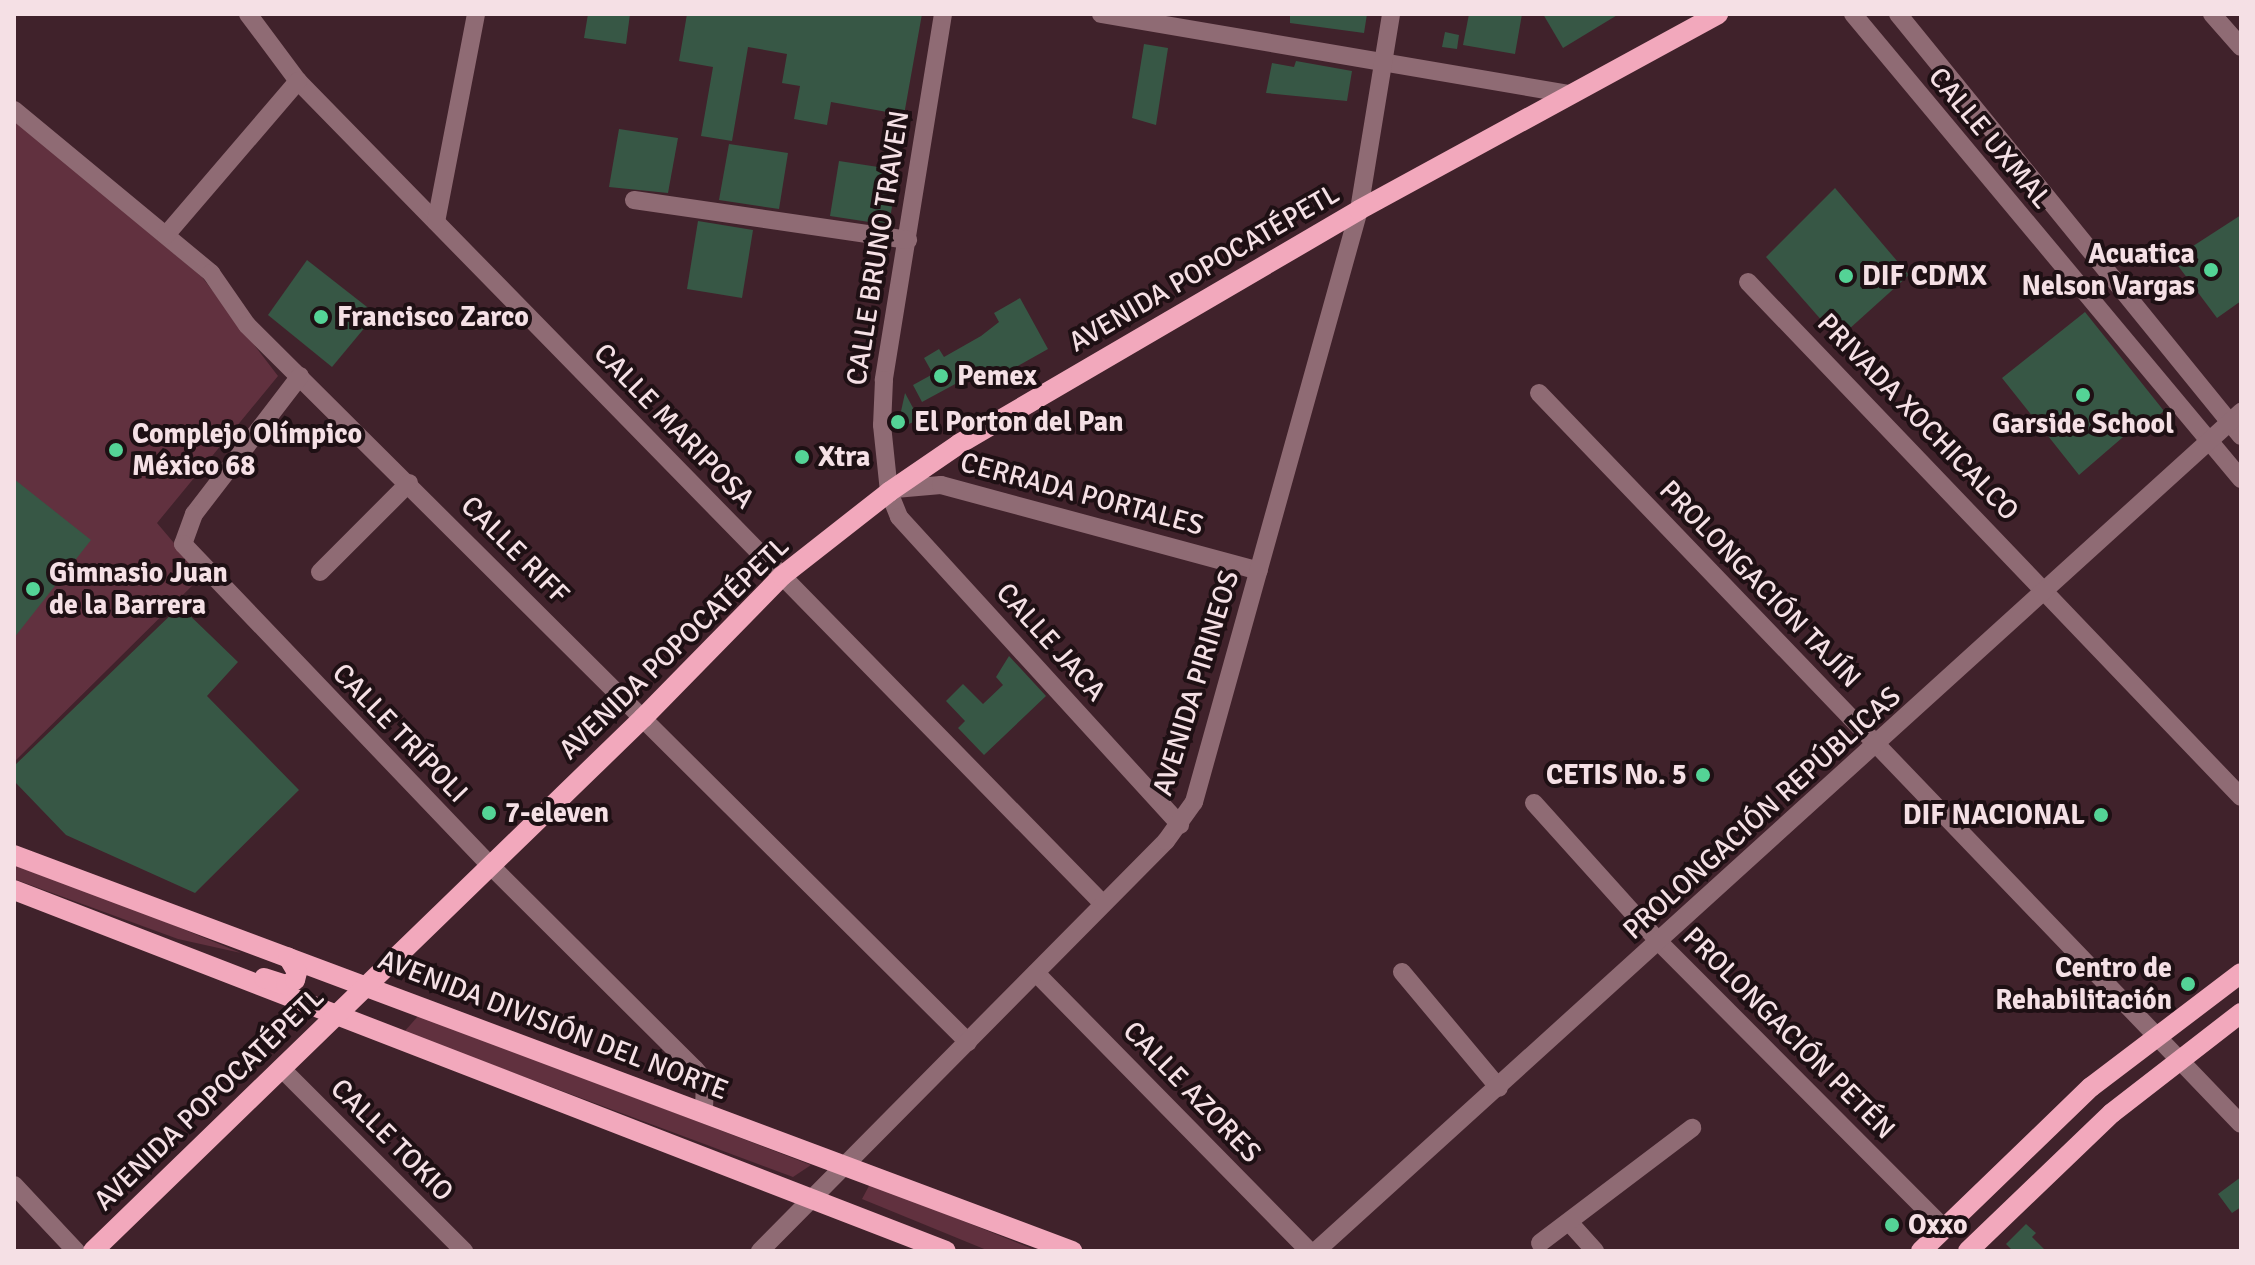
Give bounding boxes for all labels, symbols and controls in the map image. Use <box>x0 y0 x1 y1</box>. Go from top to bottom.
street label: CALLE UXMAL <box>1921 61 2059 215</box>
street label: CALLE BRUNO TRAVEN <box>840 108 916 388</box>
street label: AVENIDA POPOCATÉPETL <box>1063 177 1345 359</box>
place label: Acuatica Nelson Vargas <box>2021 237 2195 303</box>
place label: DIF CDMX <box>1862 259 1987 293</box>
marker: Acuatica Nelson Vargas <box>2202 261 2220 279</box>
marker: DIF CDMX <box>1837 267 1855 285</box>
place label: Francisco Zarco <box>337 300 529 334</box>
street label: PRIVADA XOCHICALCO <box>1810 306 2026 528</box>
marker: Francisco Zarco <box>312 308 330 326</box>
street label: CALLE MARIPOSA <box>587 336 761 516</box>
place label: Pemex <box>957 359 1037 393</box>
marker: Pemex <box>932 367 950 385</box>
marker: Garside School <box>2074 386 2092 404</box>
place label: El Porton del Pan <box>914 405 1123 439</box>
place label: Garside School <box>1992 407 2174 441</box>
marker: El Porton del Pan <box>889 413 907 431</box>
place label: Complejo Olímpico México 68 <box>132 417 362 483</box>
place label: Xtra <box>818 440 870 474</box>
marker: Complejo Olímpico México 68 <box>107 441 125 459</box>
street label: CERRADA PORTALES <box>957 445 1207 543</box>
marker: Xtra <box>793 448 811 466</box>
street label: PROLONGACIÓN TAJÍN <box>1652 473 1868 695</box>
street label: CALLE RIFF <box>454 489 576 611</box>
street label: AVENIDA POPOCATÉPETL <box>552 530 796 766</box>
place label: Gimnasio Juan de la Barrera <box>49 556 228 622</box>
street label: AVENIDA PIRINEOS <box>1146 566 1246 800</box>
street label: CALLE JACA <box>989 576 1113 708</box>
marker: Gimnasio Juan de la Barrera <box>24 580 42 598</box>
street label: CALLE TRÍPOLI <box>325 656 475 810</box>
street label: PROLONGACIÓN REPÚBLICAS <box>1616 679 1908 947</box>
place label: CETIS No. 5 <box>1546 758 1687 792</box>
marker: CETIS No. 5 <box>1694 766 1712 784</box>
place label: 7-eleven <box>505 796 609 830</box>
place label: DIF NACIONAL <box>1903 798 2085 832</box>
marker: 7-eleven <box>480 804 498 822</box>
marker: DIF NACIONAL <box>2092 806 2110 824</box>
street label: PROLONGACIÓN PETÉN <box>1676 920 1902 1146</box>
street label: AVENIDA DIVISIÓN DEL NORTE <box>373 943 733 1107</box>
place label: Centro de Rehabilitación <box>1995 951 2172 1017</box>
marker: Centro de Rehabilitación <box>2179 975 2197 993</box>
street label: AVENIDA POPOCATÉPETL <box>87 981 331 1217</box>
street label: CALLE AZORES <box>1116 1014 1268 1170</box>
street label: CALLE TOKIO <box>324 1072 460 1208</box>
place label: Oxxo <box>1908 1208 1968 1242</box>
marker: Oxxo <box>1883 1216 1901 1234</box>

